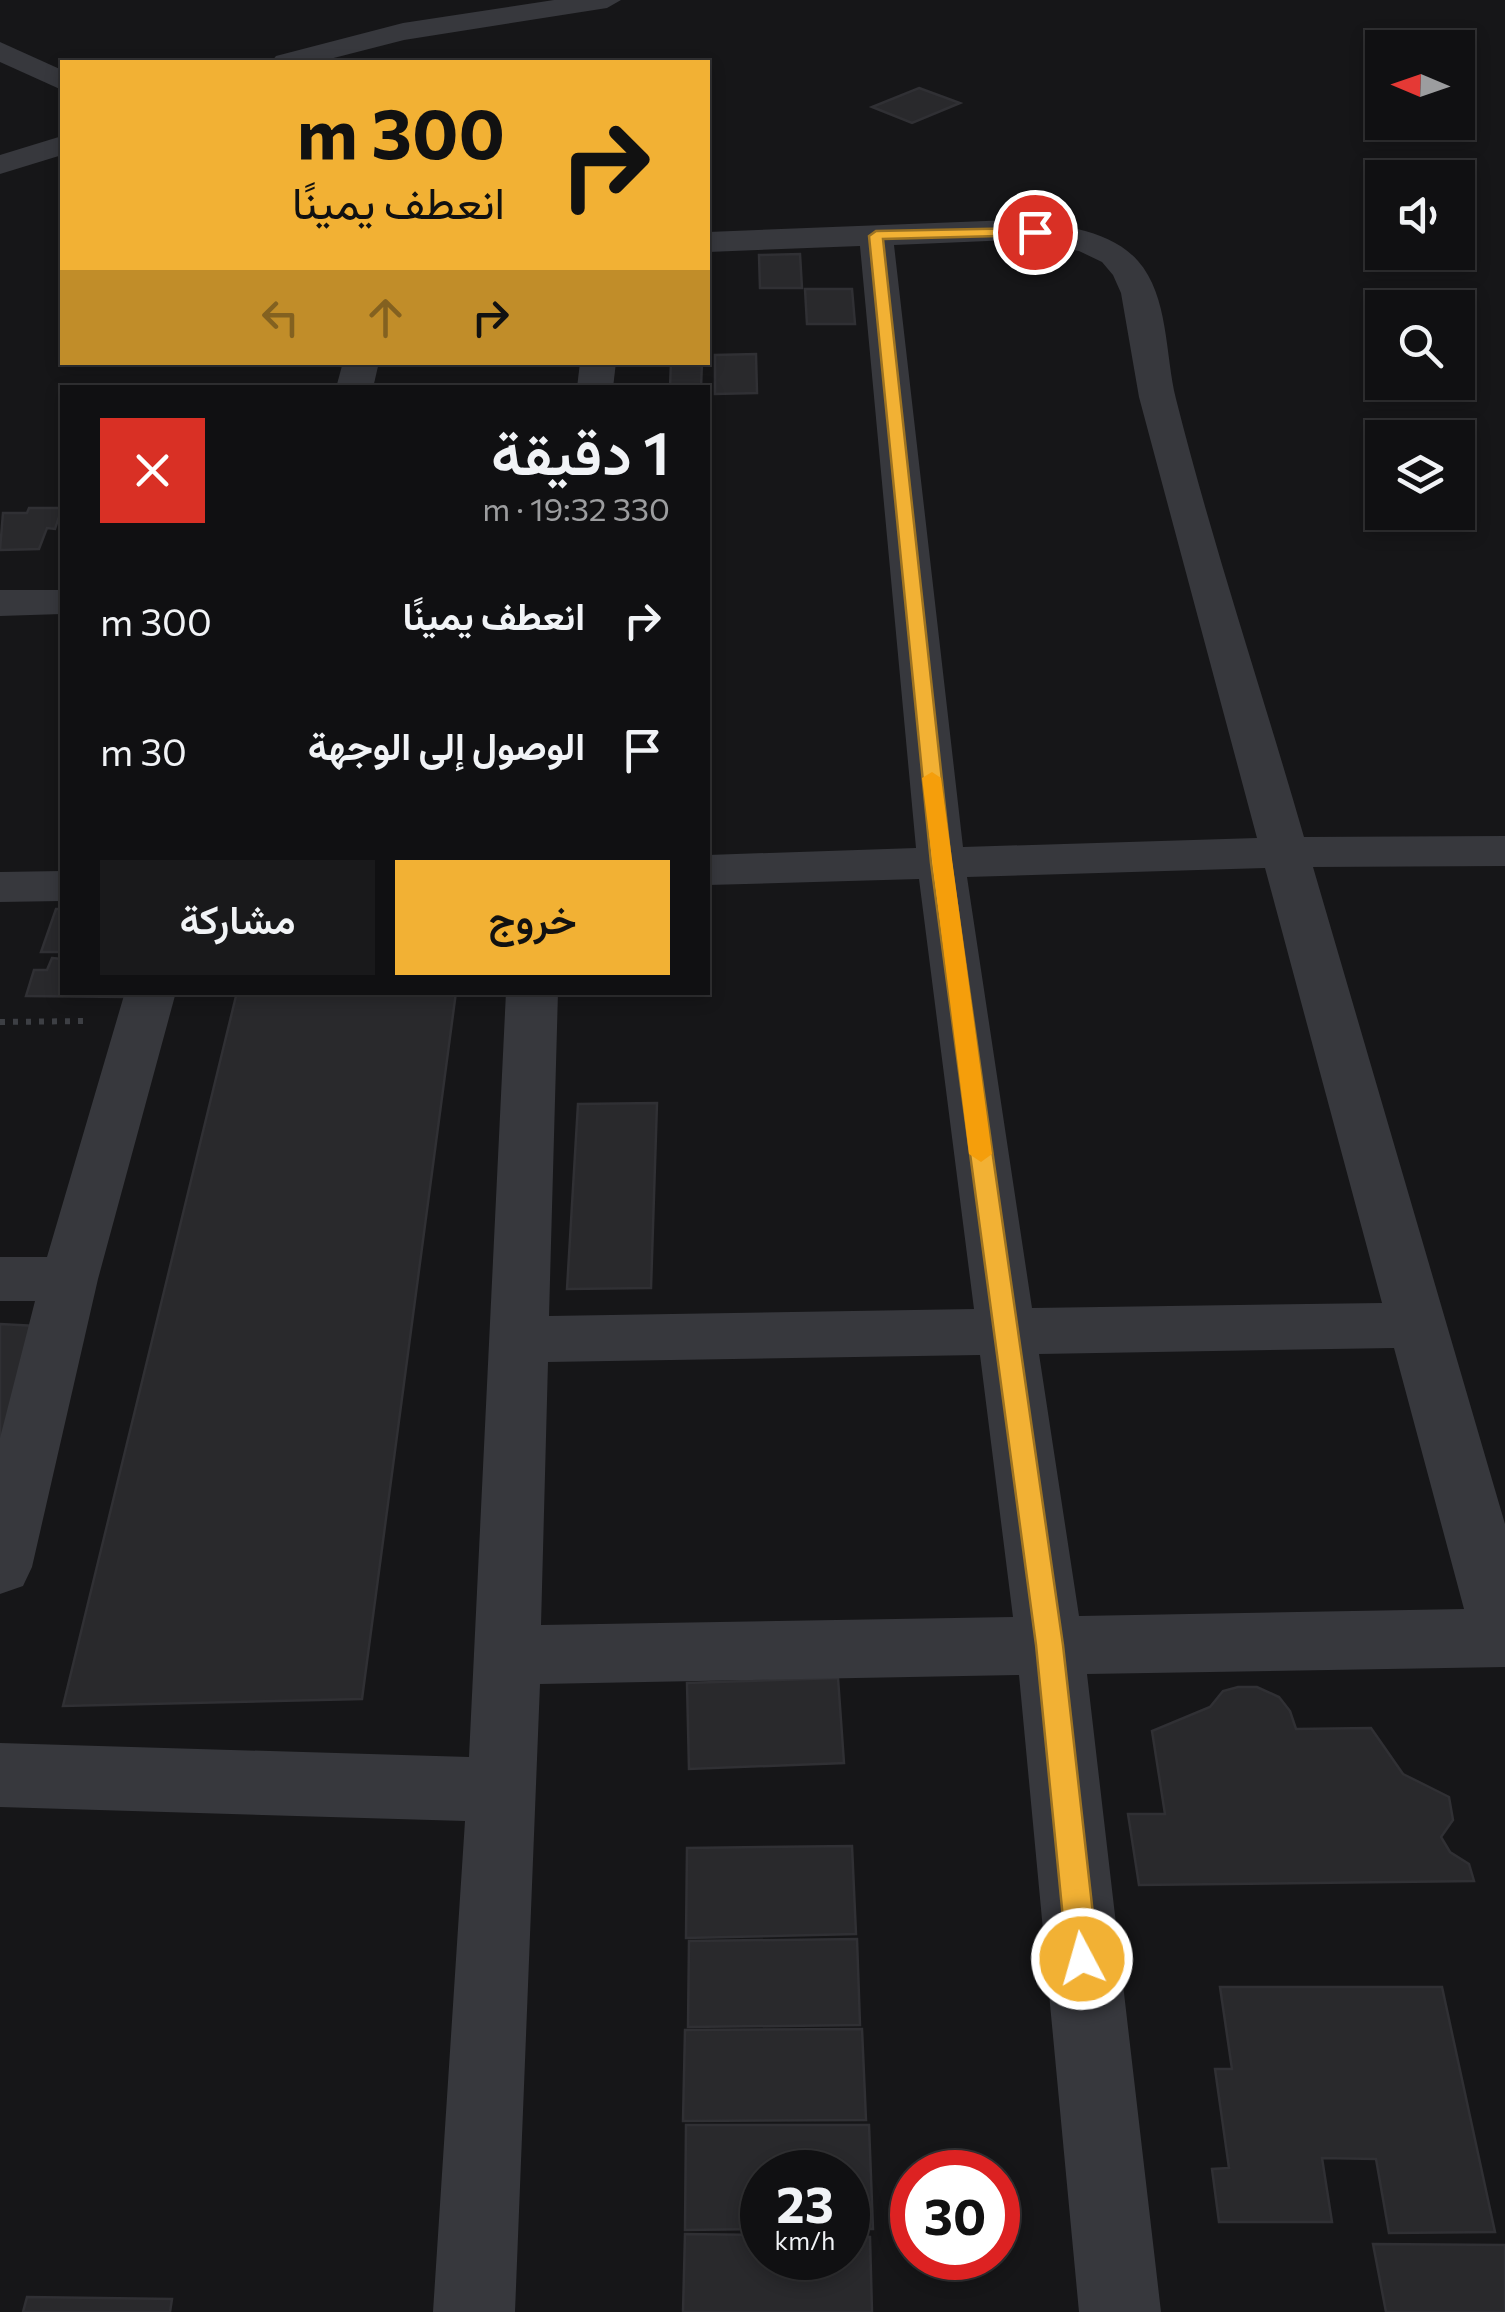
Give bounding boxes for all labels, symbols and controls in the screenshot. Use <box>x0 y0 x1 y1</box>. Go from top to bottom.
north arrow <box>1365 30 1475 140</box>
map controls <box>1365 30 1475 530</box>
text: 300 m <box>297 88 505 173</box>
icon: right <box>540 100 670 230</box>
button: sound <box>1365 160 1475 270</box>
text: انعطف يمينًا <box>292 173 505 228</box>
pin <box>993 190 1078 275</box>
icon: arrive <box>1008 205 1063 260</box>
icon: left <box>253 290 308 345</box>
icon: ahead <box>358 290 413 345</box>
icon: right <box>463 290 518 345</box>
button: search <box>1365 290 1475 400</box>
text: 1 دقيقة <box>491 414 670 487</box>
button: close <box>100 418 205 523</box>
button: layers <box>1365 420 1475 530</box>
text: 330 m · 19:32 <box>482 488 670 528</box>
text: انعطف يمينًا <box>403 591 585 638</box>
icon: right <box>615 593 670 648</box>
text: 300 m <box>100 597 212 644</box>
text: الوصول إلى الوجهة <box>308 721 585 768</box>
icon: arrive <box>615 723 670 778</box>
text: 30 m <box>100 727 187 774</box>
button: مشاركة <box>100 860 375 975</box>
button: خروج <box>395 860 670 975</box>
position arrow <box>1030 1907 1134 2011</box>
speed limit sign: 30 <box>890 2150 1020 2280</box>
text: 23 <box>776 2172 834 2233</box>
text: km/h <box>775 2225 835 2255</box>

